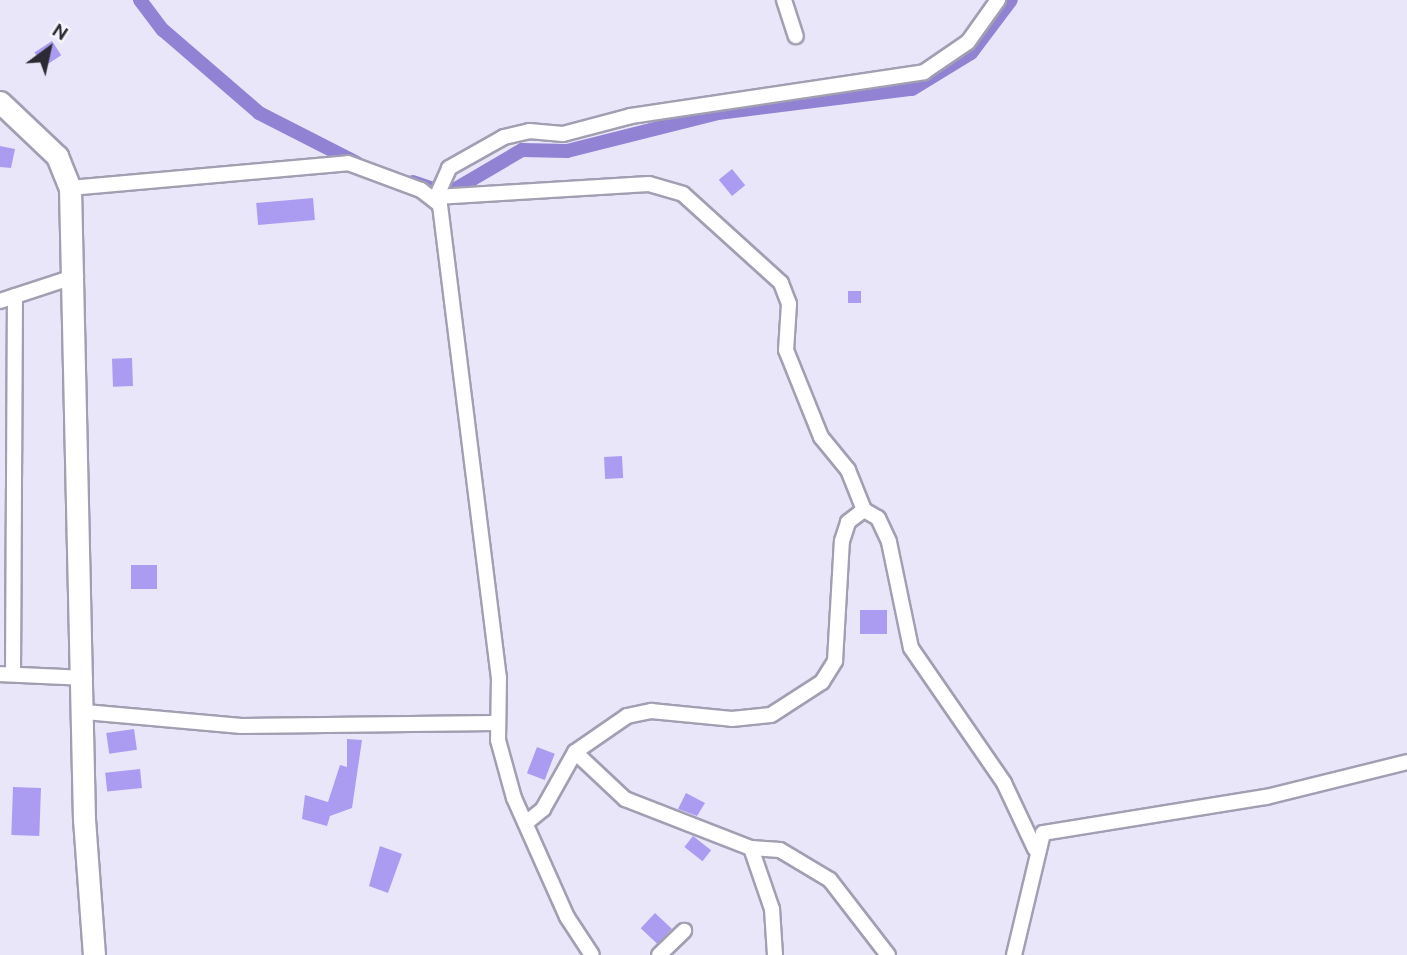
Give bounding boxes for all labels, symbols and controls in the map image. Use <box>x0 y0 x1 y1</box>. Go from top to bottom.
north arrow <box>14 14 84 84</box>
text: N <box>48 18 72 44</box>

